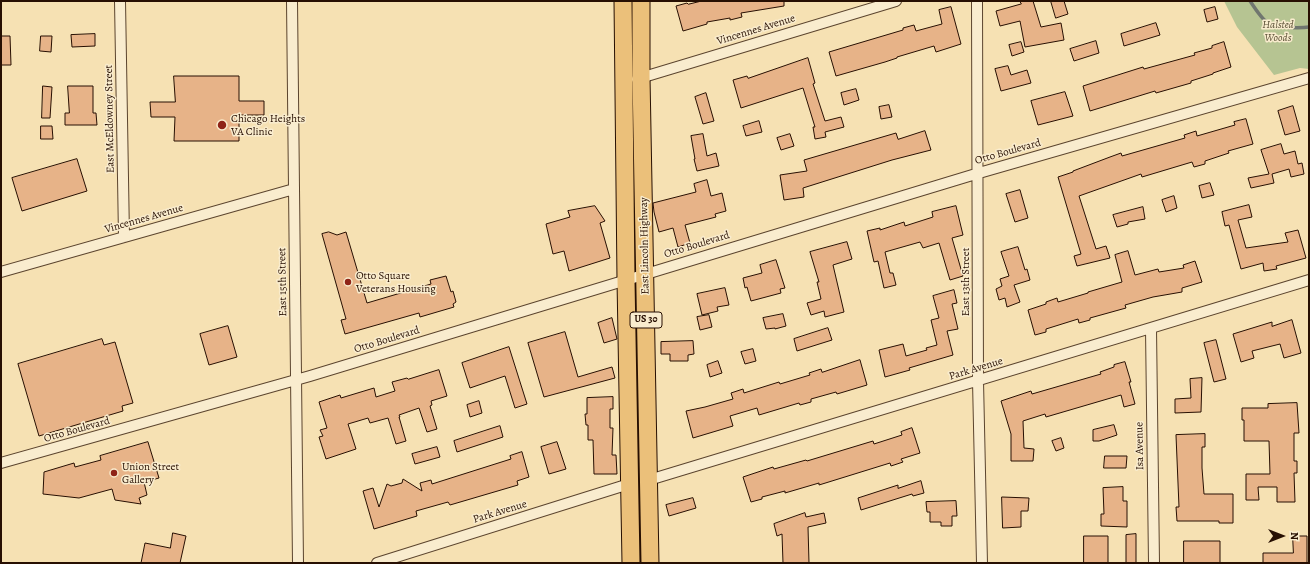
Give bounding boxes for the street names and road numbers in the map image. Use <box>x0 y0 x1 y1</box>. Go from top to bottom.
street label: Vincennes Avenue <box>715 12 797 48</box>
street label: East McEldowney Street <box>102 65 118 173</box>
street label: Otto Boulevard <box>974 136 1042 168</box>
street label: East Lincoln Highway <box>638 197 652 295</box>
street label: Vincennes Avenue <box>103 201 185 237</box>
street label: Otto Boulevard <box>663 229 731 261</box>
street label: East 15th Street <box>276 247 290 317</box>
street label: East 13th Street <box>959 248 973 316</box>
road number: US 30 <box>630 312 662 328</box>
street label: Otto Boulevard <box>353 324 421 356</box>
street label: Park Avenue <box>947 355 1005 383</box>
street label: Otto Boulevard <box>43 414 111 446</box>
street label: Isa Avenue <box>1133 422 1147 470</box>
street label: Park Avenue <box>471 498 529 526</box>

